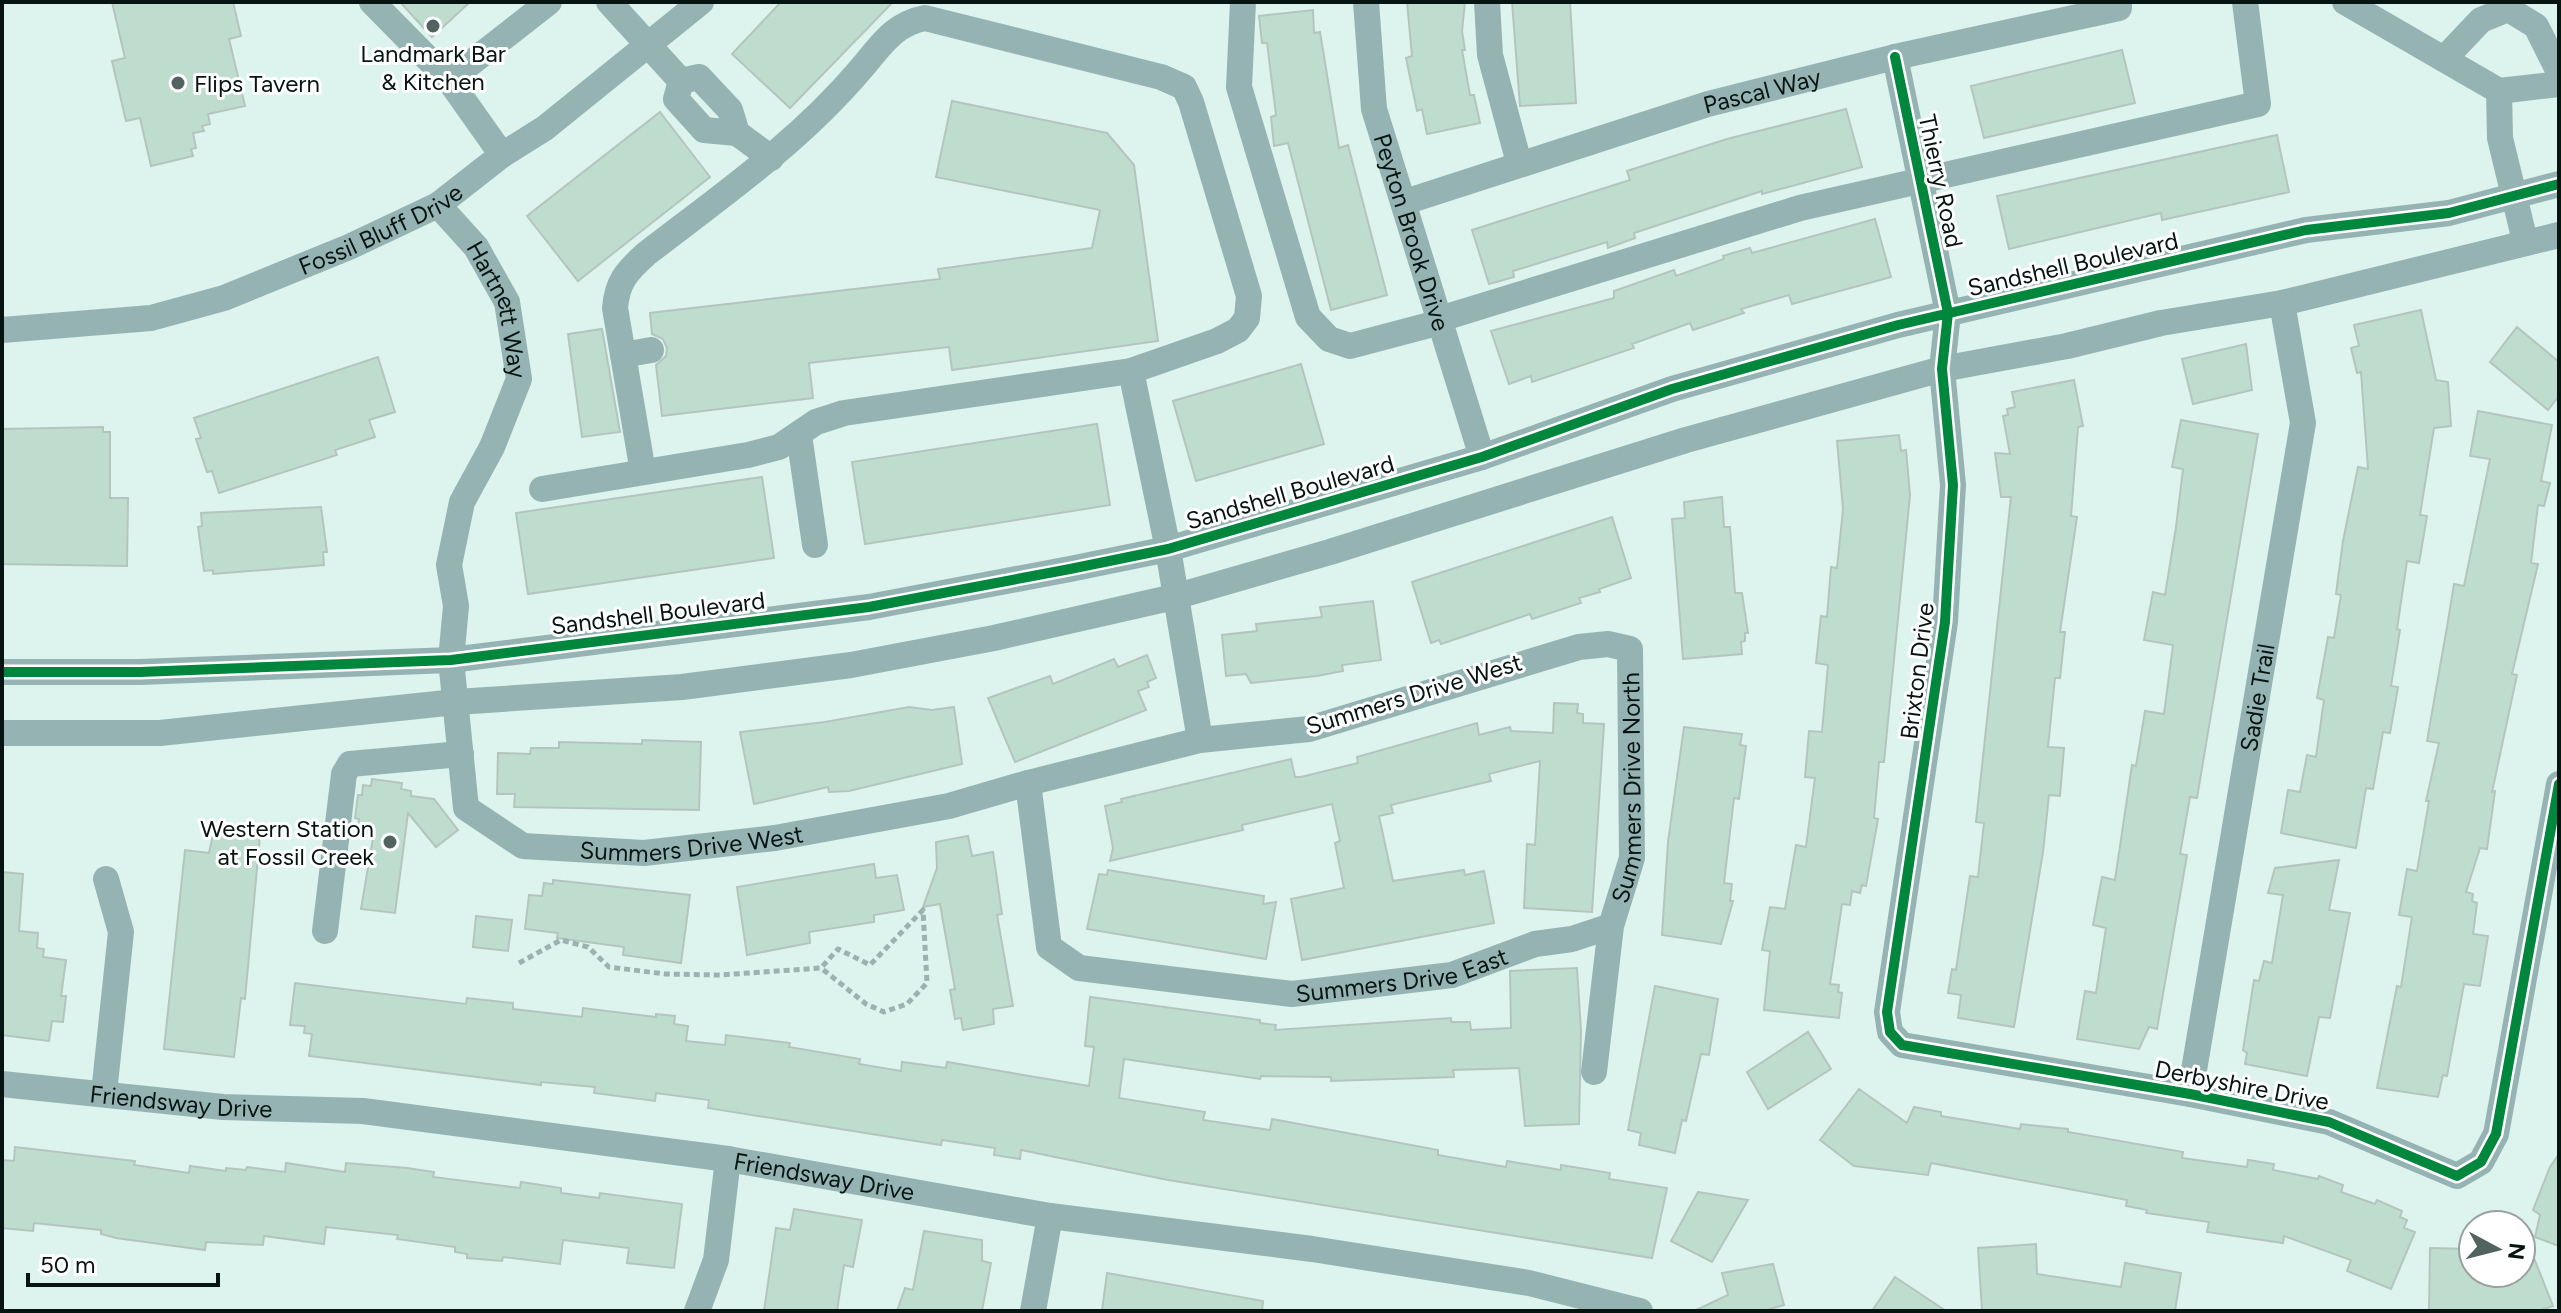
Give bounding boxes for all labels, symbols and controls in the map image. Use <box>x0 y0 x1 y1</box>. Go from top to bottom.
marker: Landmark Bar & Kitchen <box>424 17 442 35</box>
place label: Landmark Bar & Kitchen <box>360 39 506 96</box>
street label: Pascal Way <box>1700 62 1824 119</box>
place label: Flips Tavern <box>194 69 320 98</box>
marker: Flips Tavern <box>169 74 187 92</box>
street label: Thierry Road <box>1913 112 1969 250</box>
street label: Peyton Brook Drive <box>1368 130 1456 334</box>
street label: Fossil Bluff Drive <box>294 177 468 281</box>
street label: Sandshell Boulevard <box>1965 226 2181 302</box>
street label: Hartnett Way <box>461 235 533 380</box>
street label: Sandshell Boulevard <box>1183 448 1397 536</box>
street label: Sandshell Boulevard <box>549 585 767 641</box>
street label: Brixton Drive <box>1894 601 1940 741</box>
street label: Sadie Trail <box>2233 641 2280 754</box>
street label: Summers Drive West <box>1303 647 1525 741</box>
street label: Summers Drive North <box>1605 672 1647 906</box>
place label: Western Station at Fossil Creek <box>200 814 374 871</box>
street label: Summers Drive West <box>579 819 805 868</box>
marker: Western Station at Fossil Creek <box>381 833 399 851</box>
street label: Summers Drive East <box>1294 941 1512 1008</box>
street label: Derbyshire Drive <box>2152 1054 2332 1116</box>
street label: Friendsway Drive <box>89 1079 273 1123</box>
street label: Friendsway Drive <box>731 1146 917 1206</box>
north arrow <box>2457 1209 2537 1289</box>
scale bar <box>28 1237 218 1287</box>
text: N <box>2502 1241 2531 1261</box>
text: 50 m <box>40 1250 96 1279</box>

